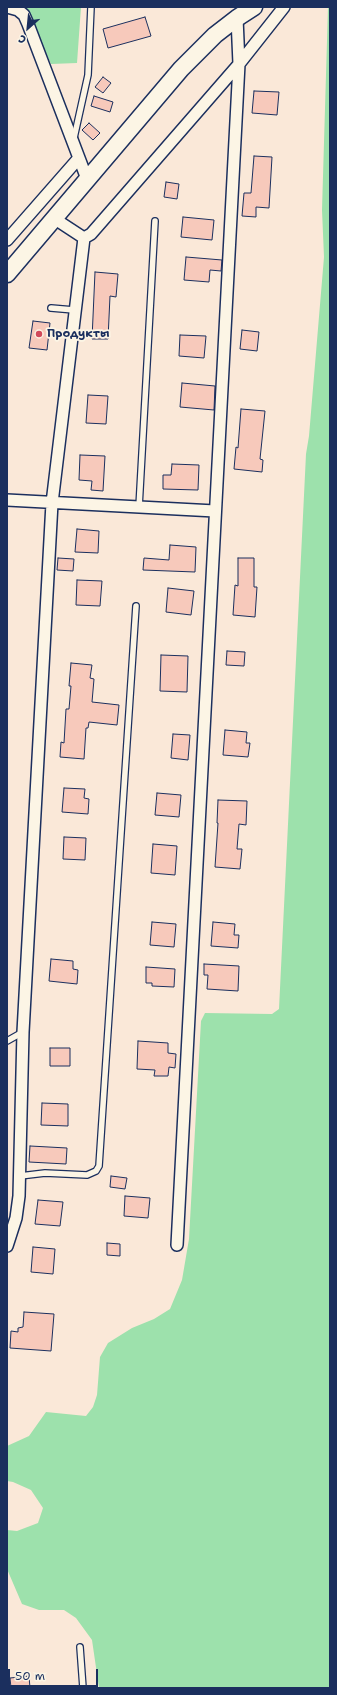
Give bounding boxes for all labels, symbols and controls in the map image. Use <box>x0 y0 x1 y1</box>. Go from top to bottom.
north arrow <box>8 8 48 48</box>
text: С <box>16 31 29 47</box>
place label: Продукты <box>47 327 109 341</box>
marker: Продукты <box>34 329 44 339</box>
scale bar <box>10 1661 100 1687</box>
text: 50 m <box>15 1668 45 1684</box>

